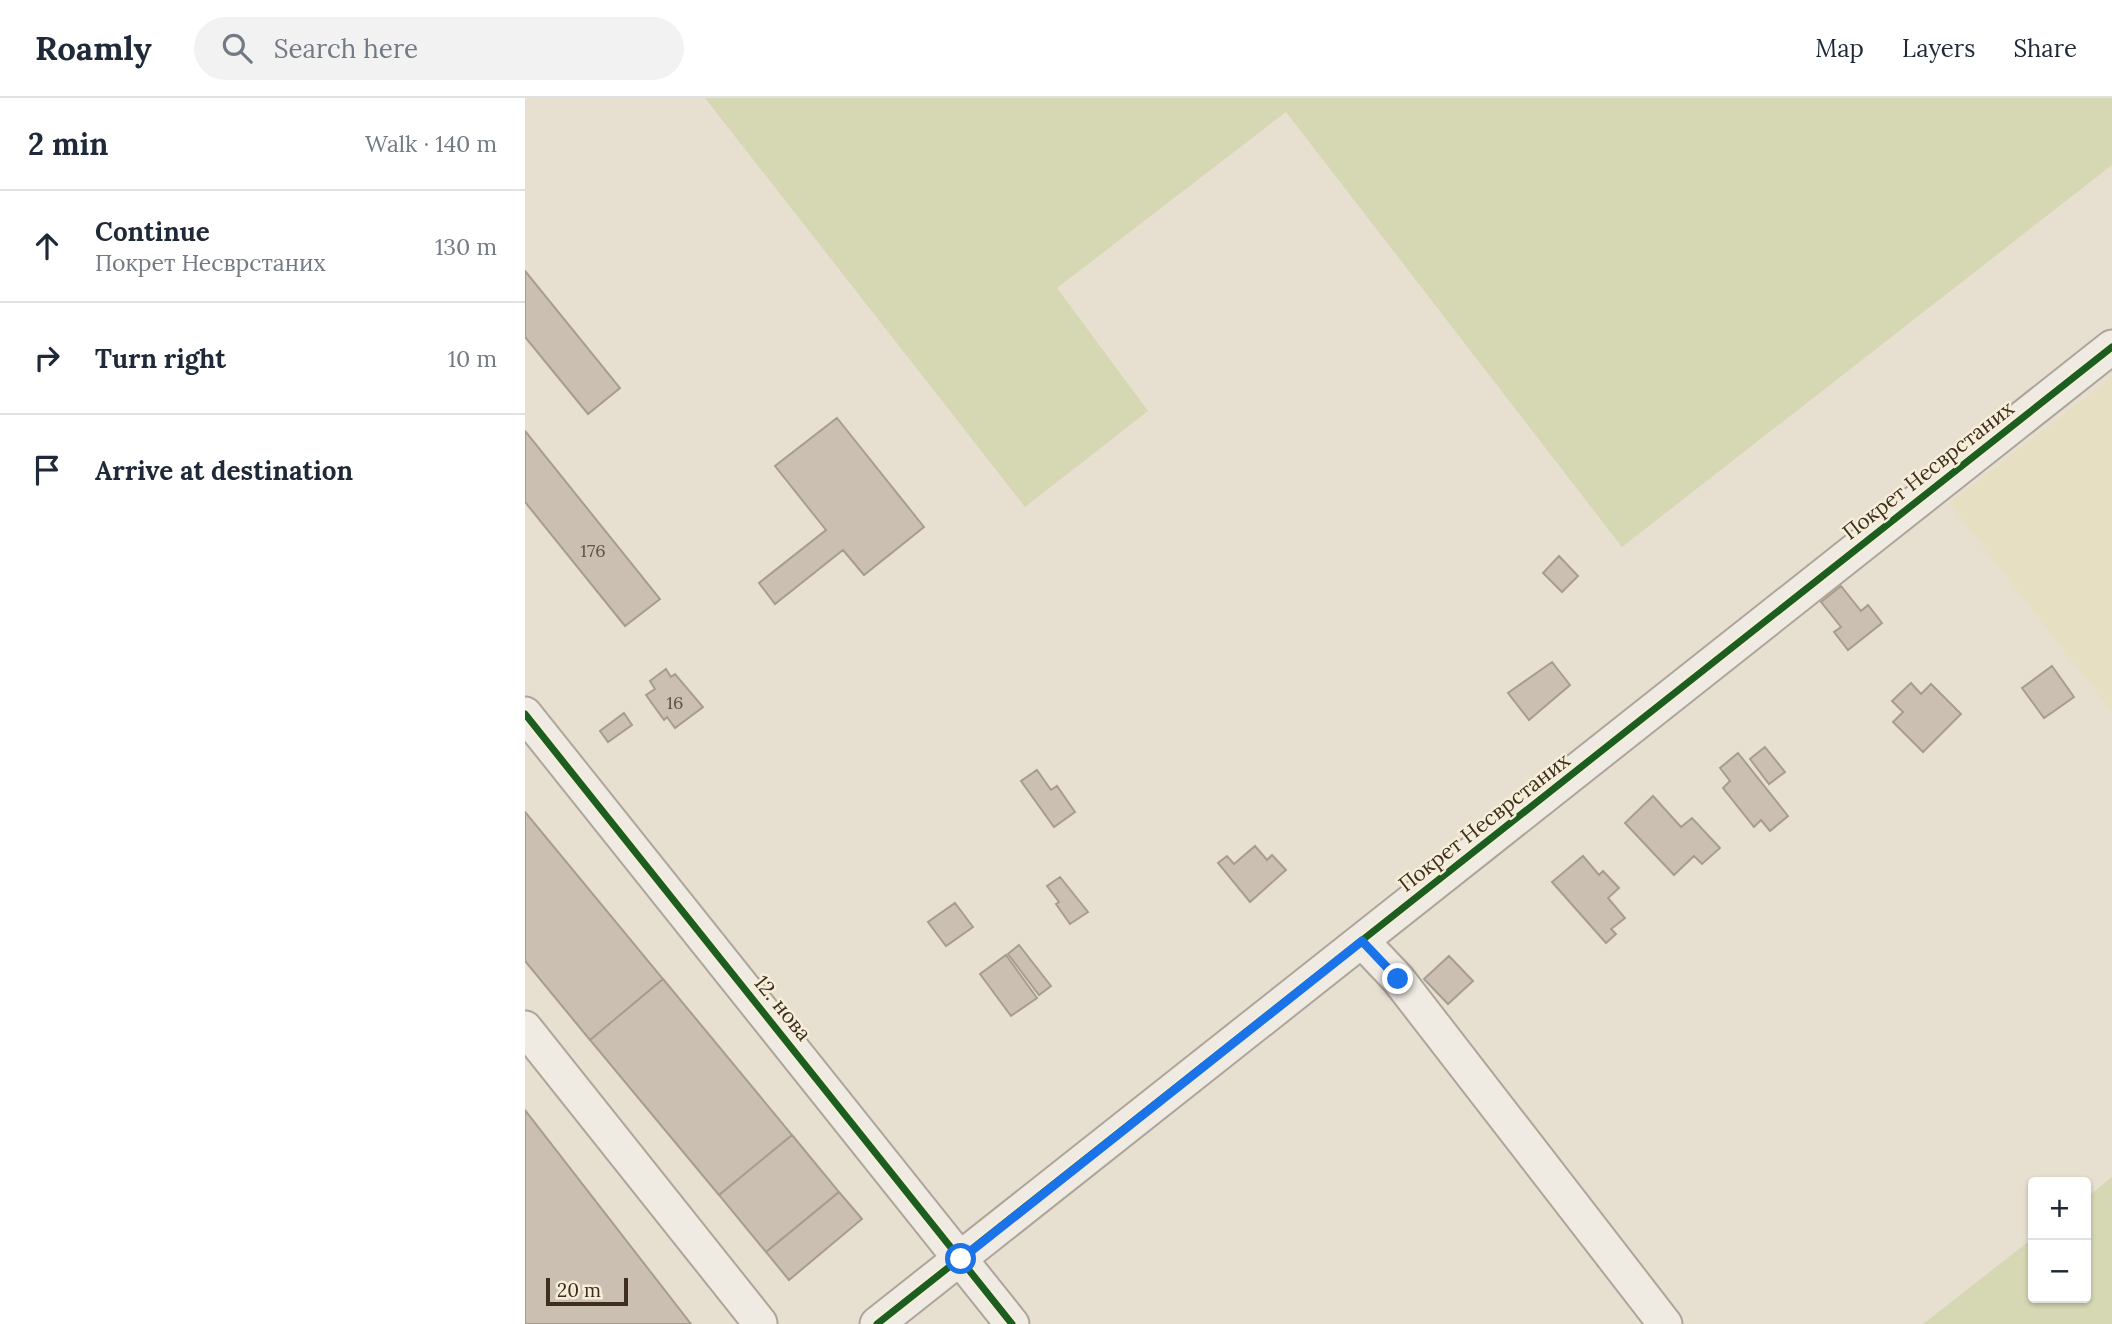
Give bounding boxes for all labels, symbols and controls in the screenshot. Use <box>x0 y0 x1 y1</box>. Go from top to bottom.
search box <box>194 17 684 80</box>
text: Roamly <box>35 27 152 69</box>
icon: search <box>218 29 256 67</box>
text: Search here <box>274 32 418 65</box>
text: Map <box>1815 33 1864 64</box>
text: Layers <box>1902 33 1975 64</box>
text: Share <box>2013 33 2077 64</box>
text: 2 min <box>28 125 108 163</box>
text: Walk · 140 m <box>365 129 497 158</box>
text: Continue <box>95 215 210 248</box>
icon: ahead <box>28 227 66 265</box>
text: 130 m <box>435 232 497 261</box>
text: Покрет Несврстаних <box>95 248 326 277</box>
icon: right <box>28 339 66 377</box>
text: Turn right <box>95 342 226 375</box>
text: 10 m <box>448 344 497 373</box>
street label: Покрет Несврстаних <box>1837 395 2019 545</box>
icon: arrive <box>28 451 66 489</box>
text: Arrive at destination <box>95 454 353 487</box>
house number: 176 <box>580 539 606 562</box>
house number: 16 <box>667 691 683 714</box>
street label: Покрет Несврстаних <box>1393 747 1575 897</box>
route end <box>1382 963 1413 994</box>
street label: 12. нова <box>748 970 818 1046</box>
map controls <box>2028 1177 2091 1303</box>
button: + <box>2028 1177 2091 1240</box>
button: − <box>2028 1240 2091 1303</box>
route start <box>945 1243 976 1274</box>
scale bar <box>546 1275 628 1307</box>
text: 20 m <box>557 1278 601 1302</box>

